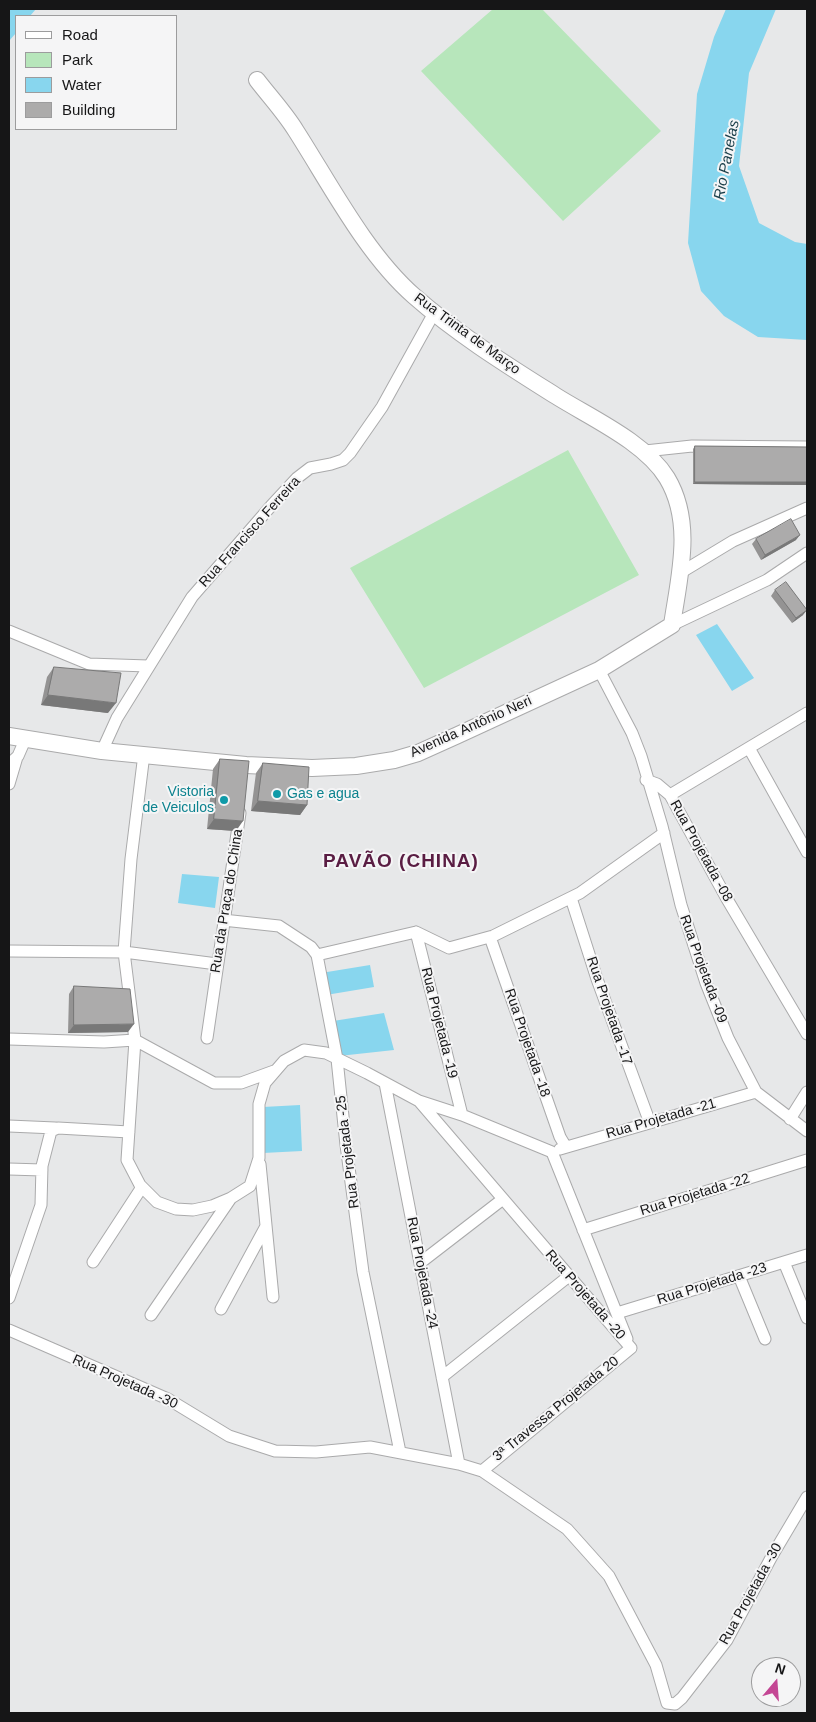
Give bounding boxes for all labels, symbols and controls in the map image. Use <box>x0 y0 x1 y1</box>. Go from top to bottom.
legend <box>15 15 178 130</box>
text: Road <box>62 26 98 43</box>
text: Park <box>62 51 93 68</box>
text: Water <box>62 76 101 93</box>
text: Building <box>62 101 115 118</box>
water label: Rio Panelas <box>710 119 744 201</box>
street label: Rua Trinta de Março <box>411 290 523 378</box>
street label: Rua Francisco Ferreira <box>196 473 304 591</box>
street label: Avenida Antônio Neri <box>408 693 534 761</box>
place label: Vistoria de Veiculos <box>142 784 214 816</box>
place label: Gas e agua <box>287 786 359 802</box>
marker: Gas e agua <box>271 788 283 800</box>
marker: Vistoria de Veiculos <box>218 794 230 806</box>
street label: Rua Projetada -08 <box>666 797 736 905</box>
street label: Rua da Praça do China <box>207 828 247 974</box>
district label: PAVÃO (CHINA) <box>321 851 481 873</box>
street label: Rua Projetada -09 <box>676 913 730 1025</box>
street label: Rua Projetada -17 <box>583 955 635 1067</box>
street label: Rua Projetada -19 <box>417 966 461 1080</box>
street label: Rua Projetada -18 <box>501 987 553 1099</box>
street label: Rua Projetada -25 <box>333 1095 363 1209</box>
street label: Rua Projetada -21 <box>604 1095 718 1143</box>
street label: Rua Projetada -22 <box>638 1170 752 1220</box>
street label: Rua Projetada -24 <box>403 1216 441 1330</box>
street label: Rua Projetada -20 <box>541 1247 629 1343</box>
street label: Rua Projetada -23 <box>655 1259 769 1309</box>
street label: Rua Projetada -30 <box>70 1351 180 1413</box>
street label: 3ª Travessa Projetada 20 <box>490 1353 622 1465</box>
street label: Rua Projetada -30 <box>716 1540 786 1648</box>
north arrow <box>751 1657 801 1707</box>
text: N <box>773 1660 788 1678</box>

